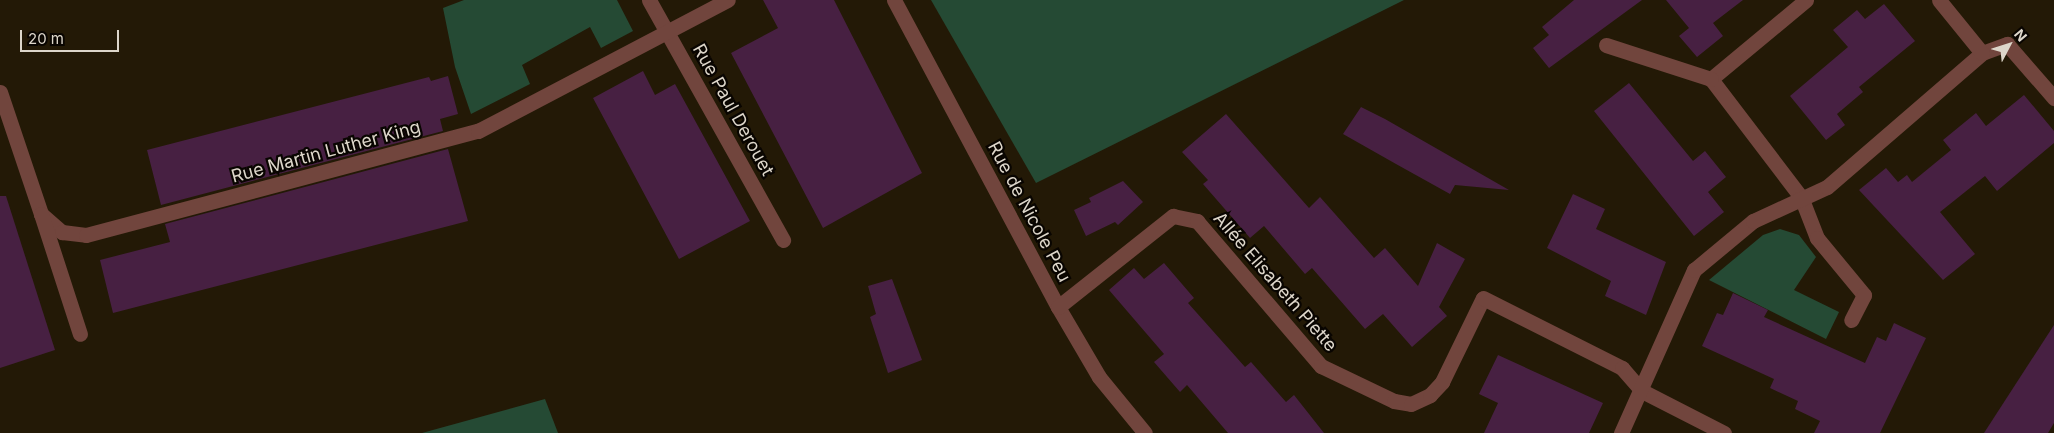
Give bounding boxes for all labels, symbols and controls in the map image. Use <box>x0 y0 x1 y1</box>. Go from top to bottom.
scale bar <box>22 20 121 52</box>
north arrow <box>1984 20 2034 70</box>
text: N <box>2011 25 2031 45</box>
text: 20 m <box>28 29 64 48</box>
street label: Rue Paul Derouet <box>688 40 778 180</box>
street label: Rue Martin Luther King <box>229 116 423 188</box>
street label: Rue de Nicole Peu <box>983 138 1075 286</box>
street label: Allée Elisabeth Piette <box>1209 208 1341 356</box>

